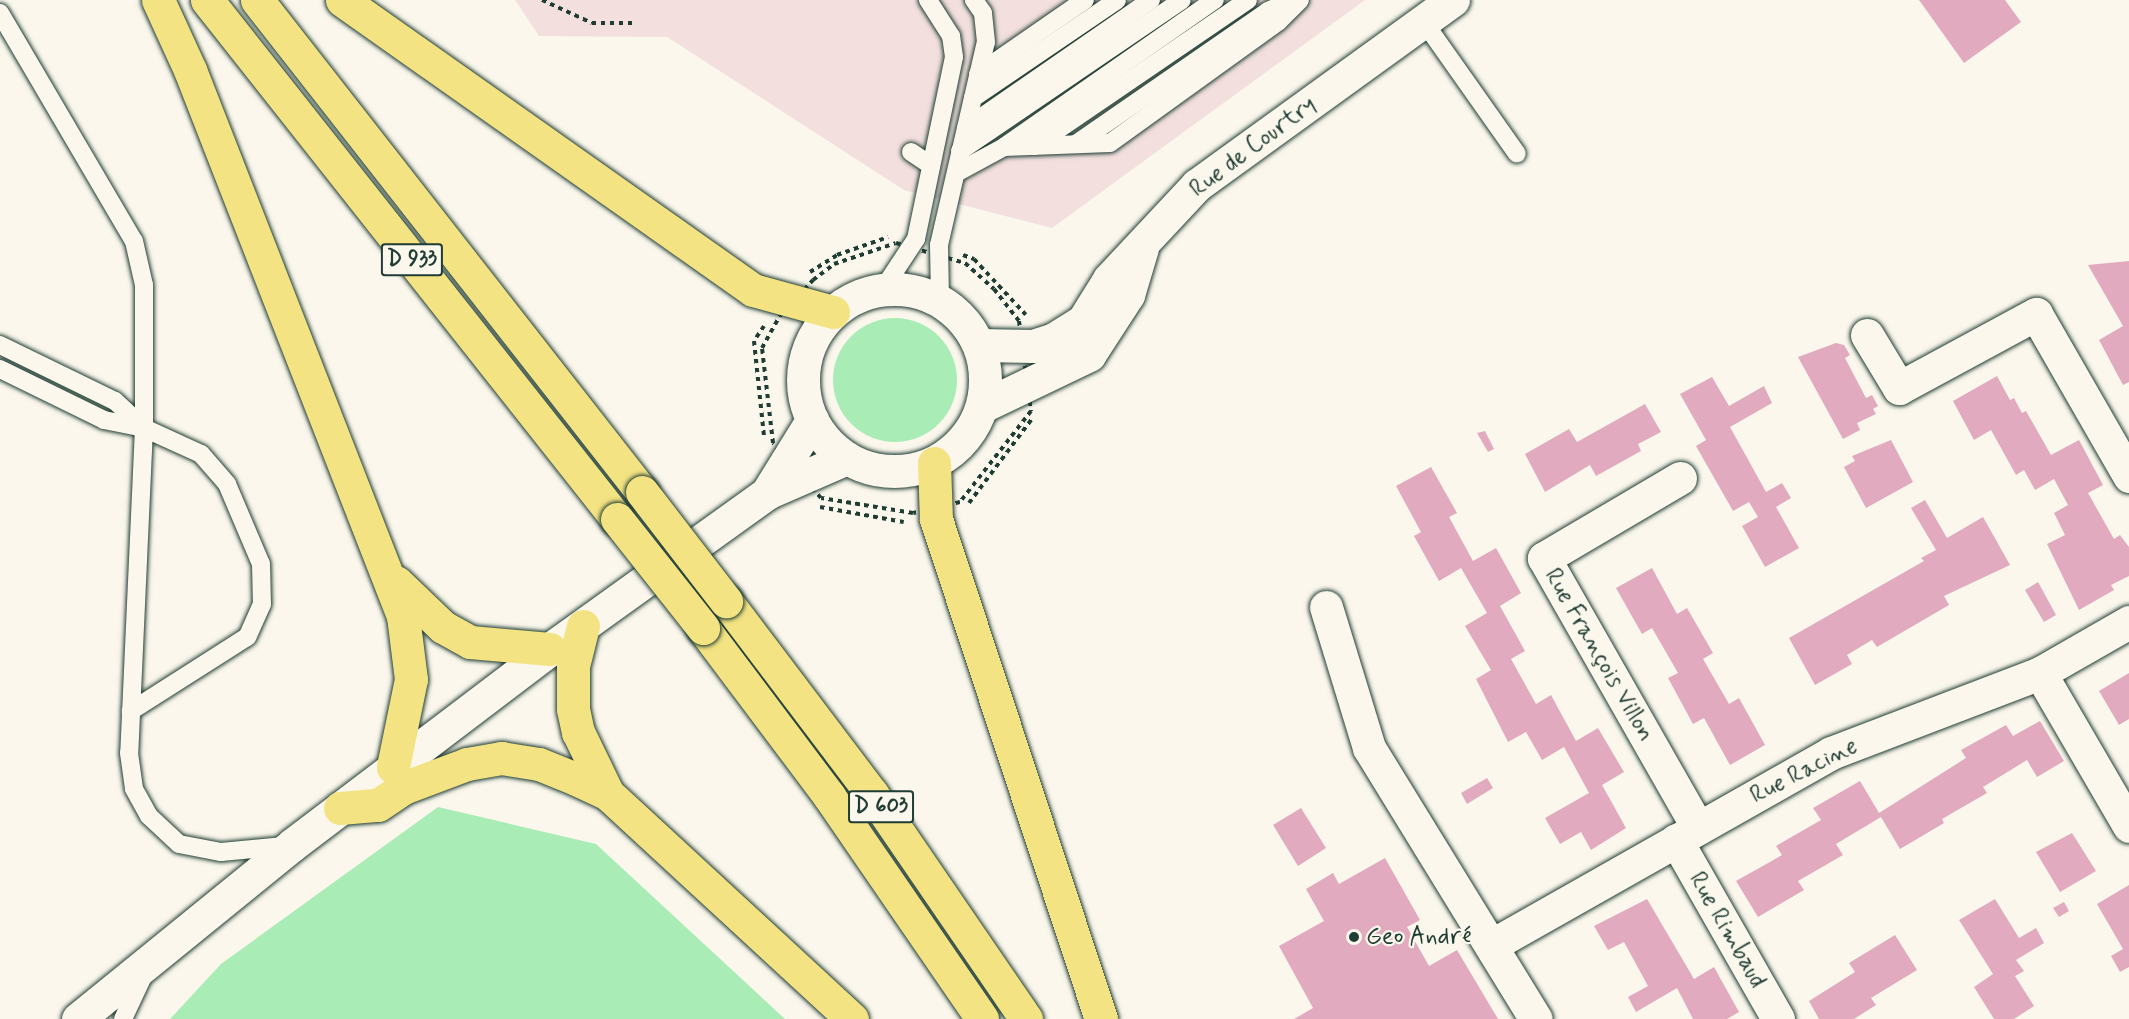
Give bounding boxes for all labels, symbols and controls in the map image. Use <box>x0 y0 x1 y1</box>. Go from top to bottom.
street label: Rue de Courtry <box>1184 90 1322 204</box>
road number: D 933 <box>380 241 444 279</box>
street label: Rue François Villon <box>1539 565 1659 745</box>
street label: Rue Racine <box>1746 732 1862 810</box>
road number: D 603 <box>848 788 914 826</box>
street label: Rue Rimbaud <box>1681 865 1773 995</box>
place label: Geo André <box>1366 923 1472 951</box>
marker: Geo André <box>1347 930 1361 944</box>

